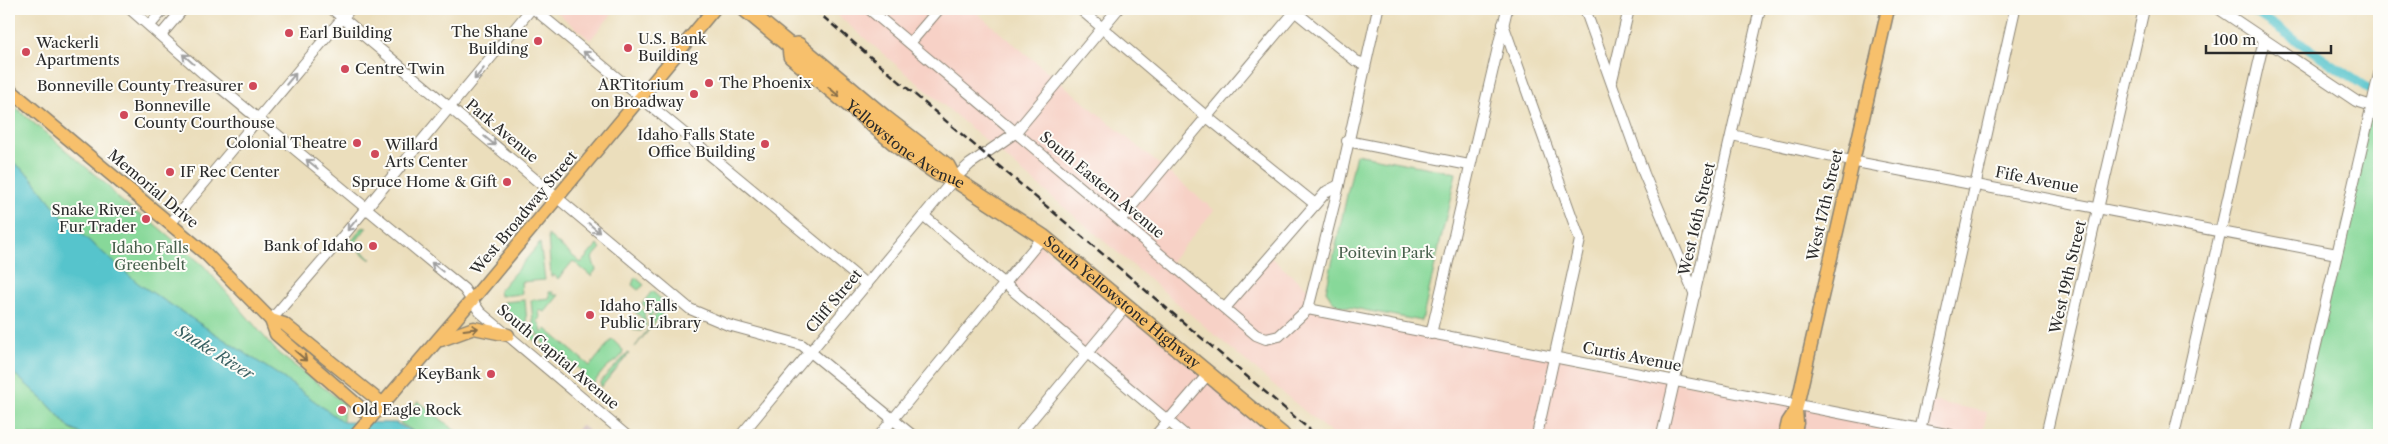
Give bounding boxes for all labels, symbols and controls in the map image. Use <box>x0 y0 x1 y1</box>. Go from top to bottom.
place label: The Shane Building <box>451 22 528 58</box>
scale bar <box>2206 22 2330 54</box>
place label: Earl Building <box>299 23 392 42</box>
marker: Earl Building <box>283 27 295 39</box>
place label: U.S. Bank Building <box>638 29 708 65</box>
text: 100 m <box>2213 30 2256 49</box>
place label: Wackerli Apartments <box>35 33 119 69</box>
marker: The Shane Building <box>532 35 544 47</box>
marker: U.S. Bank Building <box>622 42 634 54</box>
marker: Wackerli Apartments <box>20 46 32 58</box>
one-way arrow <box>583 51 596 62</box>
one-way arrow <box>181 53 194 65</box>
place label: Centre Twin <box>355 59 445 78</box>
marker: Centre Twin <box>339 63 351 75</box>
one-way arrow <box>473 67 484 80</box>
one-way arrow <box>286 73 297 86</box>
place label: The Phoenix <box>719 73 812 92</box>
place label: ARTitorium on Broadway <box>591 75 685 111</box>
place label: Bonneville County Treasurer <box>37 76 244 95</box>
marker: The Phoenix <box>703 77 715 89</box>
marker: Bonneville County Treasurer <box>247 80 259 92</box>
one-way arrow <box>827 87 840 98</box>
marker: ARTitorium on Broadway <box>688 88 700 100</box>
street label: Park Avenue <box>462 95 543 166</box>
street label: Yellowstone Avenue <box>841 95 969 193</box>
place label: Bonneville County Courthouse <box>134 96 275 132</box>
marker: Bonneville County Courthouse <box>118 109 130 121</box>
place label: Idaho Falls State Office Building <box>638 125 755 161</box>
street label: South Eastern Avenue <box>1036 127 1169 242</box>
place label: Colonial Theatre <box>226 133 347 152</box>
place label: Willard Arts Center <box>384 135 468 171</box>
one-way arrow <box>484 135 497 146</box>
marker: Colonial Theatre <box>351 137 363 149</box>
marker: Idaho Falls State Office Building <box>759 138 771 150</box>
street label: Memorial Drive <box>104 145 203 232</box>
street label: West Broadway Street <box>466 146 581 279</box>
street label: West 17th Street <box>1802 146 1847 264</box>
marker: Willard Arts Center <box>369 148 381 160</box>
one-way arrow <box>305 158 318 169</box>
street label: West 16th Street <box>1674 160 1719 278</box>
place label: IF Rec Center <box>180 162 280 181</box>
street label: Fife Avenue <box>1994 162 2080 197</box>
marker: IF Rec Center <box>164 166 176 178</box>
place label: Spruce Home & Gift <box>352 172 498 191</box>
marker: Spruce Home & Gift <box>501 176 513 188</box>
place label: Snake River Fur Trader <box>51 200 137 236</box>
marker: Snake River Fur Trader <box>140 213 152 225</box>
street label: West 19th Street <box>2045 218 2090 336</box>
one-way arrow <box>346 219 357 232</box>
one-way arrow <box>588 223 601 234</box>
street label: South Yellowstone Highway <box>1040 232 1205 373</box>
place label: Bank of Idaho <box>263 236 363 255</box>
park label: Idaho Falls Greenbelt <box>111 238 189 274</box>
marker: Bank of Idaho <box>367 240 379 252</box>
park label: Poitevin Park <box>1338 243 1435 262</box>
one-way arrow <box>431 262 444 273</box>
street label: Cliff Street <box>801 264 866 336</box>
place label: Idaho Falls Public Library <box>600 296 702 332</box>
street label: South Capital Avenue <box>493 300 623 413</box>
marker: Idaho Falls Public Library <box>584 309 596 321</box>
water label: Snake River <box>171 320 259 385</box>
one-way arrow <box>463 324 479 334</box>
street label: Curtis Avenue <box>1581 338 1683 375</box>
one-way arrow <box>294 350 307 361</box>
place label: KeyBank <box>417 364 482 383</box>
marker: KeyBank <box>485 368 497 380</box>
place label: Old Eagle Rock <box>352 400 463 419</box>
marker: Old Eagle Rock <box>336 404 348 416</box>

